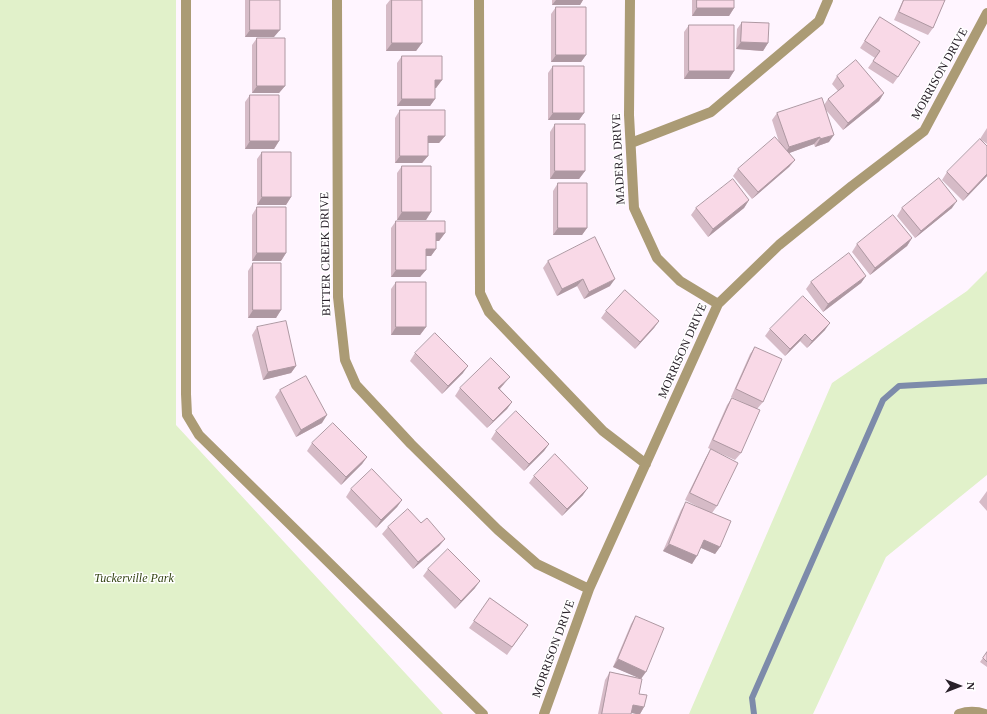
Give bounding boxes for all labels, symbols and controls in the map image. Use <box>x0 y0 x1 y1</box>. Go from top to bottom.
street label: MORRISON DRIVE <box>909 25 971 123</box>
street label: MADERA DRIVE <box>609 113 629 205</box>
street label: BITTER CREEK DRIVE <box>318 192 334 316</box>
street label: MORRISON DRIVE <box>655 301 711 401</box>
park label: Tuckerville Park <box>94 572 174 586</box>
street label: MORRISON DRIVE <box>530 598 578 700</box>
north arrow <box>939 666 979 706</box>
text: N <box>965 682 977 690</box>

